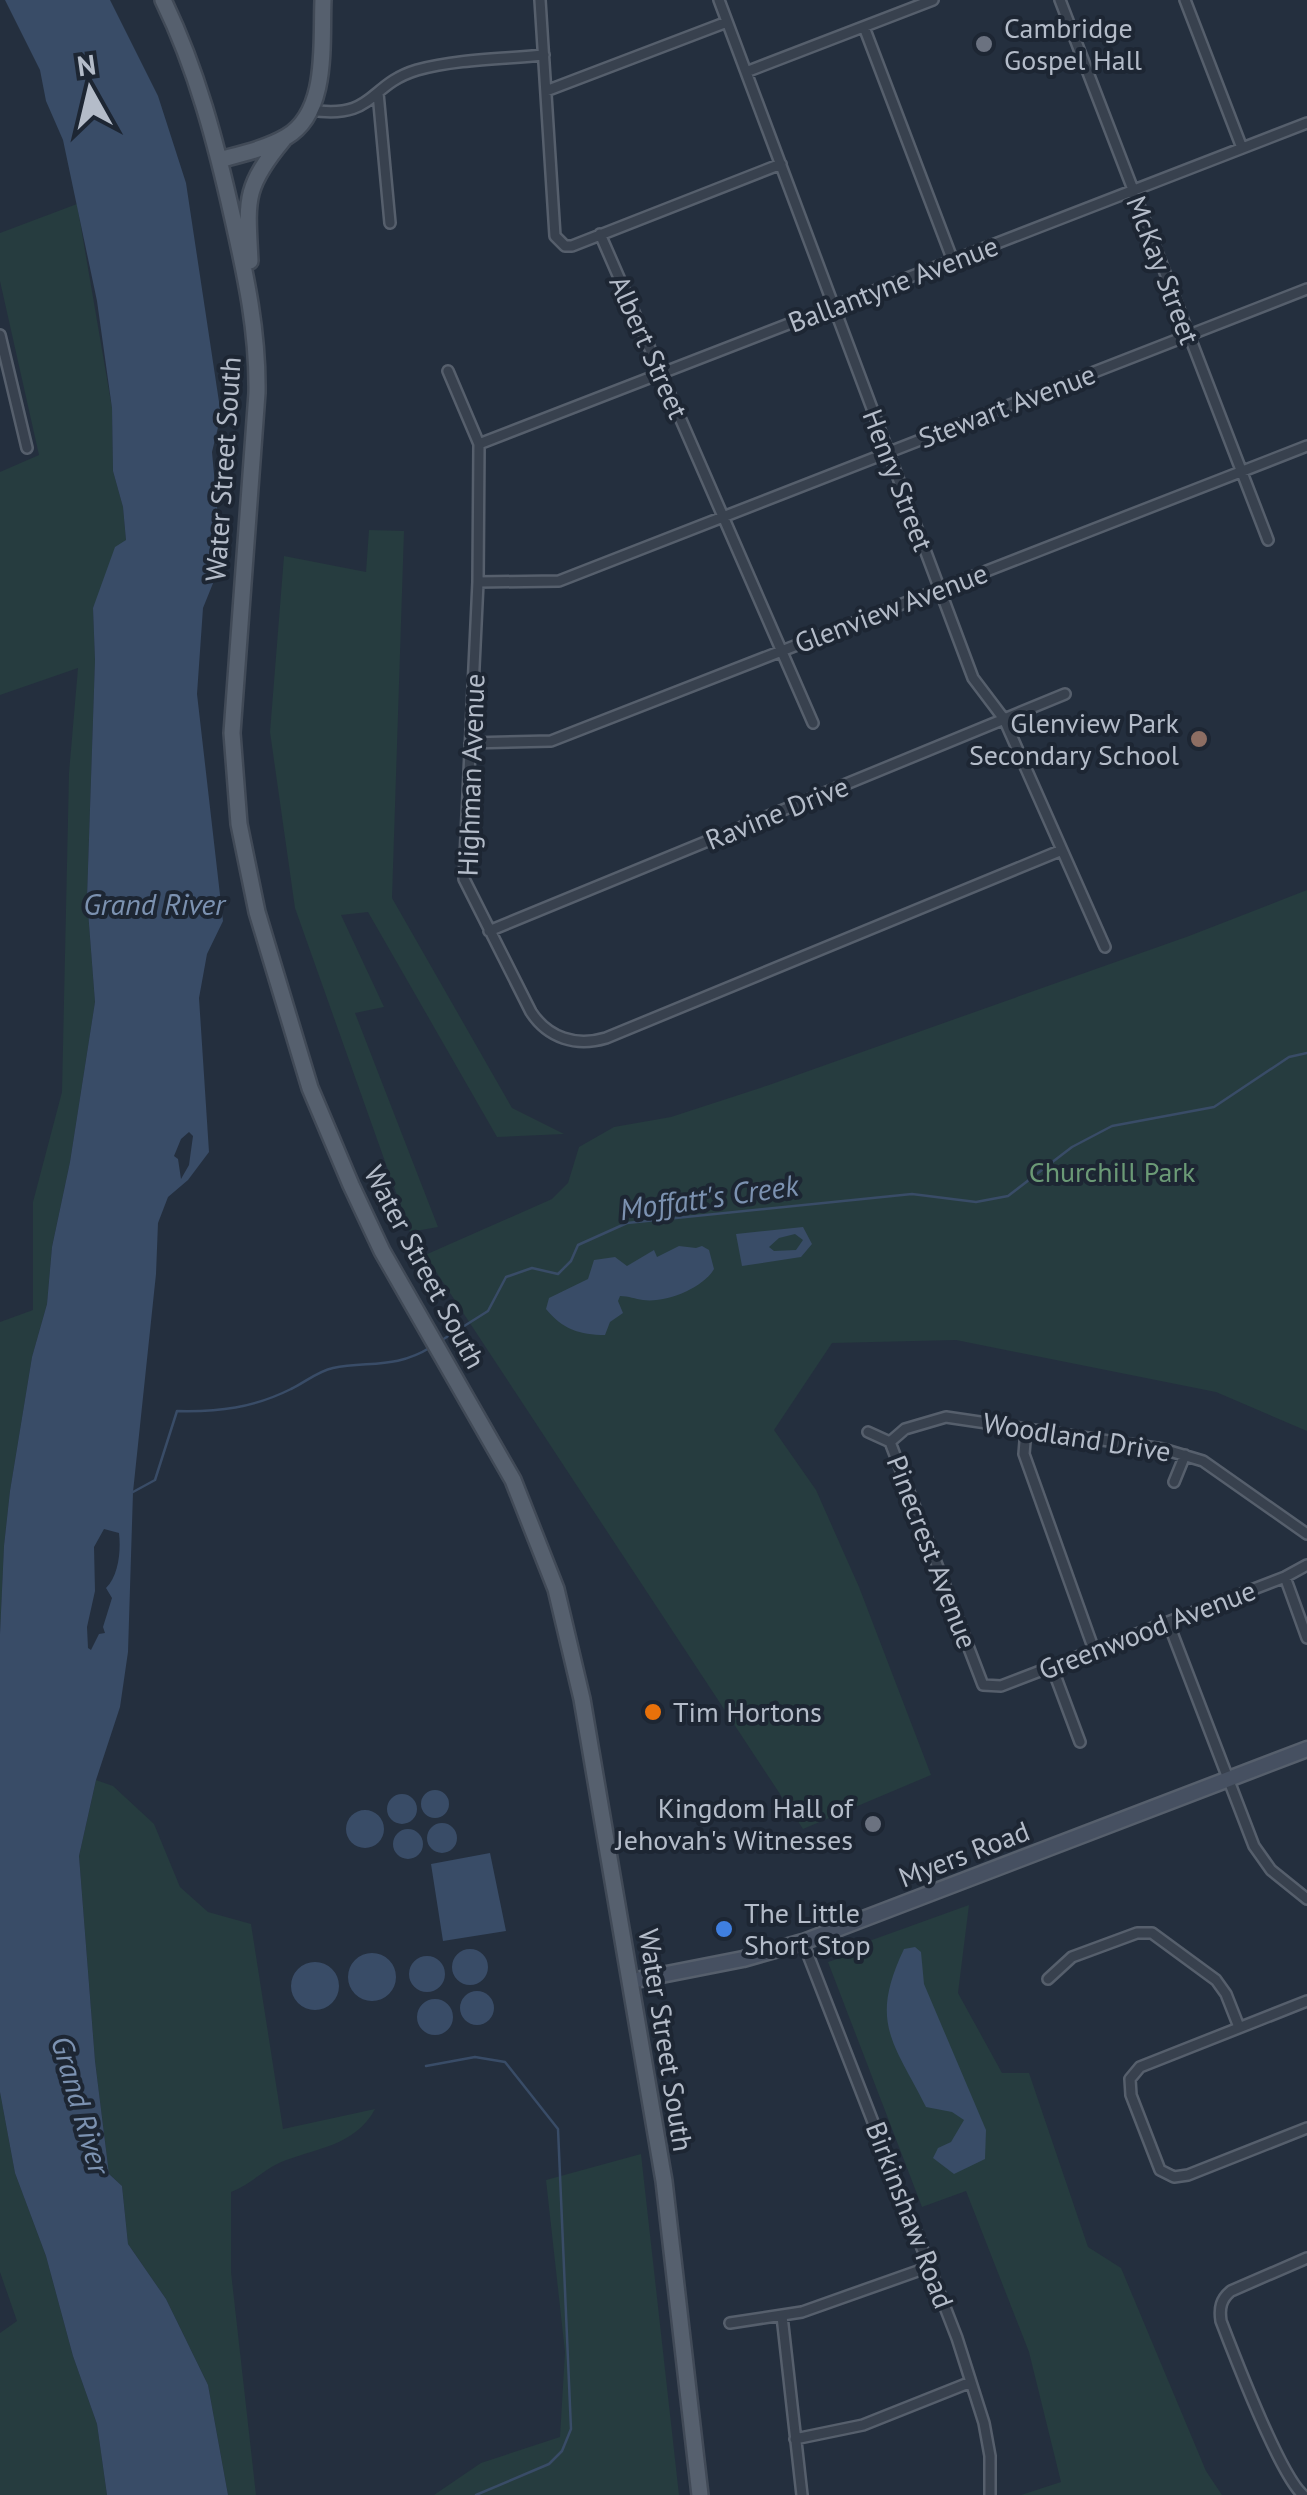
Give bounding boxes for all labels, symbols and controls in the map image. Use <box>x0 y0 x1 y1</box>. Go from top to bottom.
place label: Cambridge Gospel Hall <box>1004 9 1142 78</box>
marker: Cambridge Gospel Hall <box>973 33 995 55</box>
north arrow <box>40 40 140 140</box>
text: N <box>75 45 98 84</box>
street label: McKay Street <box>1118 190 1209 350</box>
street label: Ballantyne Avenue <box>783 226 1003 341</box>
street label: Albert Street <box>601 269 698 425</box>
street label: Water Street South <box>196 355 249 583</box>
street label: Stewart Avenue <box>913 355 1100 456</box>
street label: Henry Street <box>855 404 943 556</box>
street label: Glenview Avenue <box>789 554 993 661</box>
street label: Highman Avenue <box>448 673 493 877</box>
place label: Glenview Park Secondary School <box>969 704 1180 773</box>
marker: Glenview Park Secondary School <box>1188 728 1210 750</box>
street label: Ravine Drive <box>700 767 854 858</box>
water label: Grand River <box>83 884 227 923</box>
park label: Churchill Park <box>1029 1153 1196 1190</box>
street label: Water Street South <box>356 1159 495 1375</box>
water label: Moffatt's Creek <box>617 1164 802 1228</box>
street label: Woodland Drive <box>980 1403 1174 1470</box>
street label: Pinecrest Avenue <box>879 1450 986 1654</box>
street label: Greenwood Avenue <box>1033 1571 1261 1688</box>
place label: Tim Hortons <box>673 1693 822 1730</box>
marker: Tim Hortons <box>642 1701 664 1723</box>
place label: Kingdom Hall of Jehovah's Witnesses <box>615 1789 854 1858</box>
street label: Myers Road <box>893 1812 1034 1895</box>
marker: Kingdom Hall of Jehovah's Witnesses <box>862 1813 884 1835</box>
place label: The Little Short Stop <box>744 1894 871 1963</box>
marker: The Little Short Stop <box>713 1918 735 1940</box>
street label: Water Street South <box>631 1926 702 2154</box>
water label: Grand River <box>43 2031 120 2180</box>
street label: Birkinshaw Road <box>858 2116 963 2314</box>

